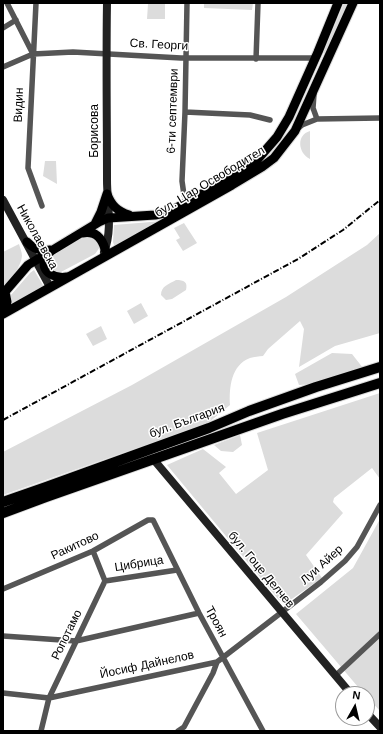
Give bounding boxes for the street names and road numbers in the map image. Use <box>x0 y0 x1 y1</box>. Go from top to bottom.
street label: Св. Георги <box>129 36 189 54</box>
street label: 6-ти септември <box>164 68 182 154</box>
street label: Видин <box>11 87 27 123</box>
street label: Борисова <box>88 104 102 158</box>
street label: бул. Цар Освободител <box>152 143 268 221</box>
street label: Николаевска <box>13 202 61 272</box>
street label: бул. България <box>147 401 227 441</box>
street label: Ракитово <box>49 529 101 563</box>
street label: бул. Гоце Делчев <box>225 529 297 611</box>
street label: Луи Айер <box>298 542 346 588</box>
street label: Цибрица <box>113 553 165 575</box>
street label: Троян <box>202 604 230 640</box>
street label: Ропотамо <box>49 608 85 662</box>
street label: Йосиф Дайнелов <box>99 648 195 682</box>

